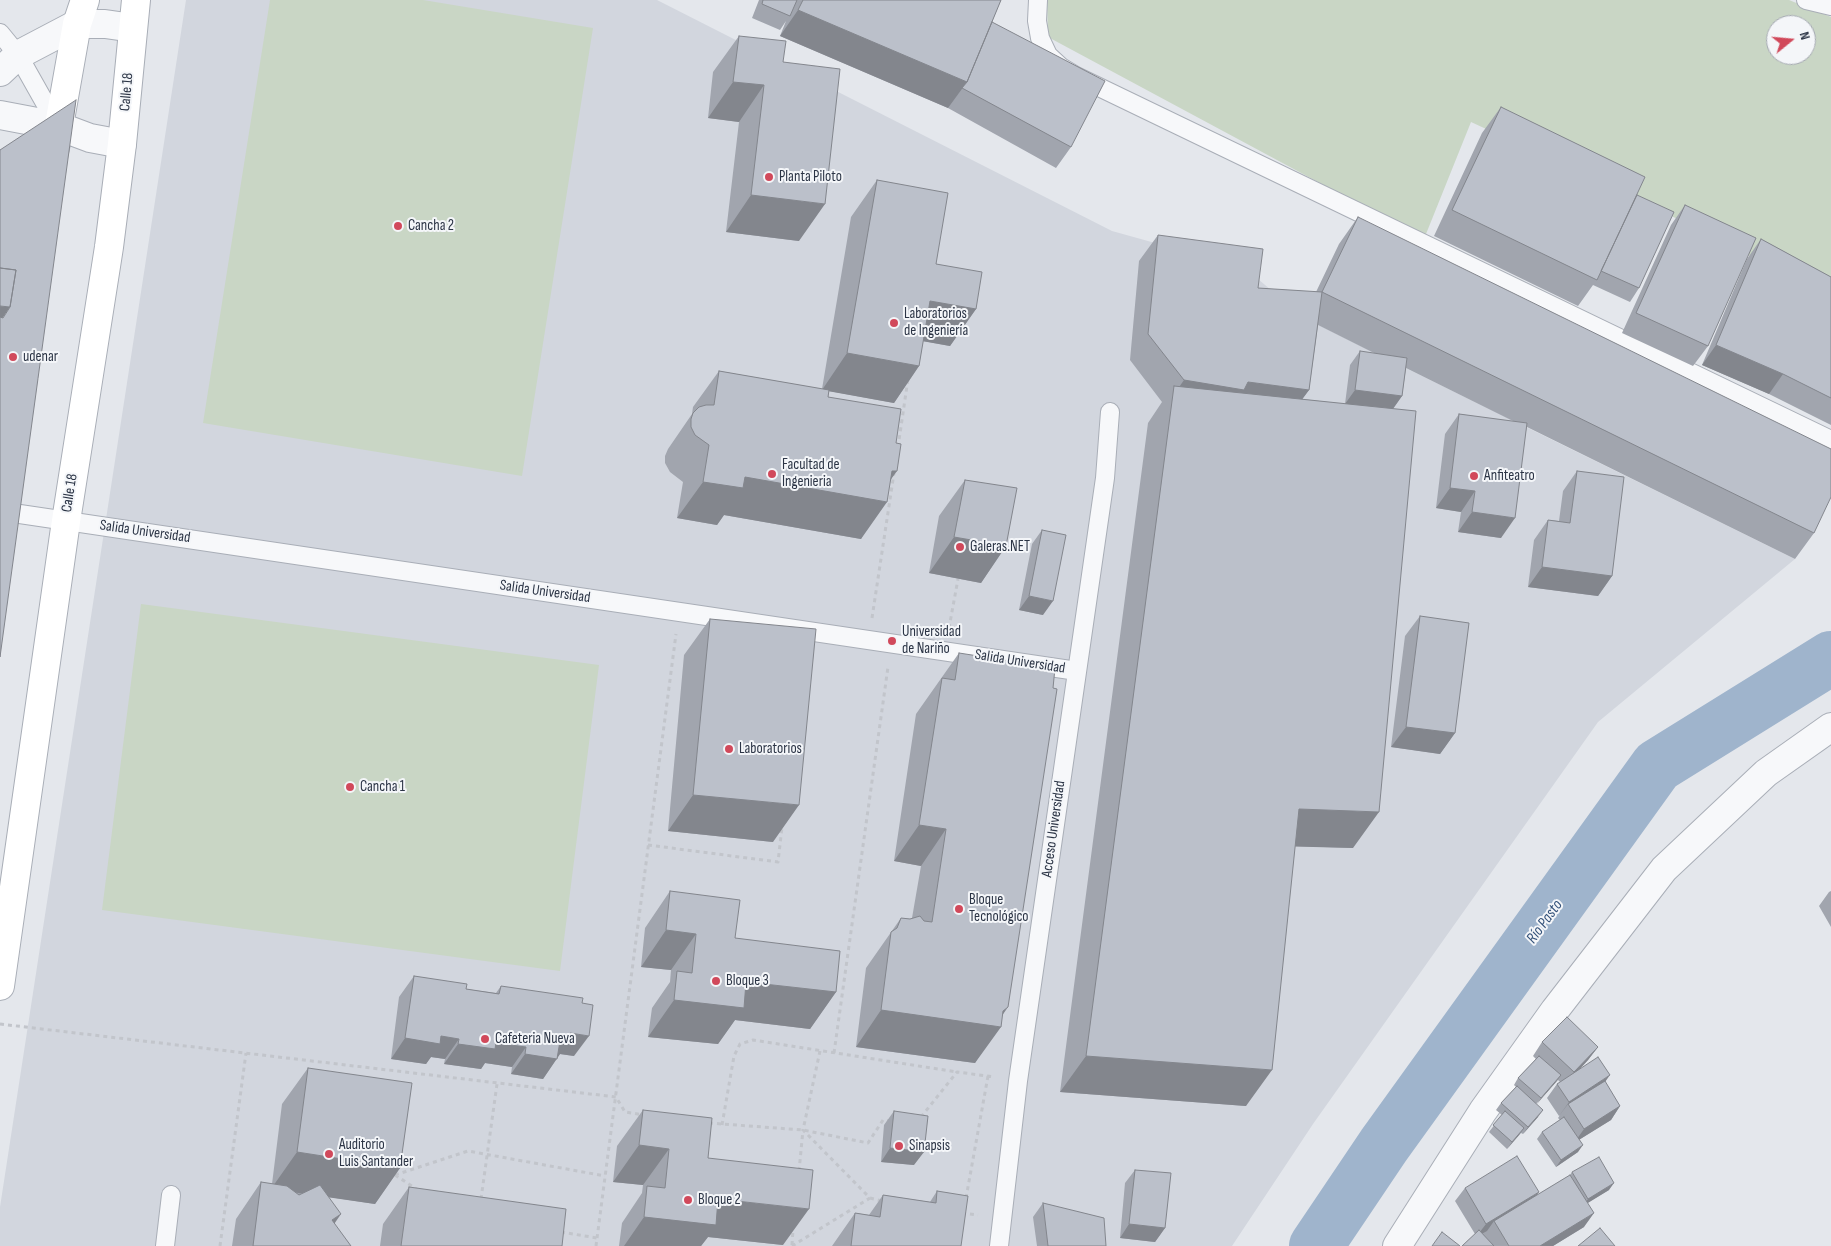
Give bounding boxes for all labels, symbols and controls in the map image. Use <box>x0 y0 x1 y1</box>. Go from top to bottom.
north arrow <box>1766 15 1816 65</box>
text: N <box>1796 30 1814 42</box>
street label: Calle 18 <box>116 72 138 112</box>
place label: Planta Piloto <box>779 168 842 186</box>
marker: Planta Piloto <box>763 171 775 183</box>
place label: Cancha 2 <box>408 217 454 235</box>
marker: Cancha 2 <box>392 220 404 232</box>
place label: Laboratorios de Ingeniería <box>904 305 968 340</box>
marker: Laboratorios de Ingeniería <box>888 317 900 329</box>
place label: udenar <box>23 348 58 366</box>
marker: udenar <box>7 351 19 363</box>
place label: Facultad de Ingenieria <box>782 456 839 491</box>
place label: Anfiteatro <box>1484 467 1535 485</box>
marker: Facultad de Ingenieria <box>766 468 778 480</box>
marker: Anfiteatro <box>1468 470 1480 482</box>
street label: Calle 18 <box>58 473 82 513</box>
street label: Salida Universidad <box>98 517 192 547</box>
place label: Galeras.NET <box>970 538 1030 556</box>
marker: Galeras.NET <box>954 541 966 553</box>
street label: Salida Universidad <box>498 577 592 607</box>
place label: Universidad de Nariño <box>902 623 961 658</box>
marker: Universidad de Nariño <box>886 635 898 647</box>
street label: Salida Universidad <box>973 646 1067 678</box>
place label: Laboratorios <box>739 740 802 758</box>
marker: Laboratorios <box>723 743 735 755</box>
place label: Cancha 1 <box>360 778 405 796</box>
street label: Acceso Universidad <box>1038 780 1070 878</box>
marker: Cancha 1 <box>344 781 356 793</box>
place label: Bloque Tecnológico <box>969 891 1029 926</box>
water label: Río Pasto <box>1523 897 1567 947</box>
marker: Bloque Tecnológico <box>953 903 965 915</box>
place label: Bloque 3 <box>726 972 769 990</box>
marker: Bloque 3 <box>710 975 722 987</box>
place label: Cafeteria Nueva <box>495 1030 575 1048</box>
marker: Cafeteria Nueva <box>479 1033 491 1045</box>
place label: Auditorio Luis Santander <box>339 1136 413 1171</box>
place label: Sinapsis <box>909 1137 950 1155</box>
marker: Sinapsis <box>893 1140 905 1152</box>
marker: Auditorio Luis Santander <box>323 1148 335 1160</box>
place label: Bloque 2 <box>698 1191 741 1209</box>
marker: Bloque 2 <box>682 1194 694 1206</box>

